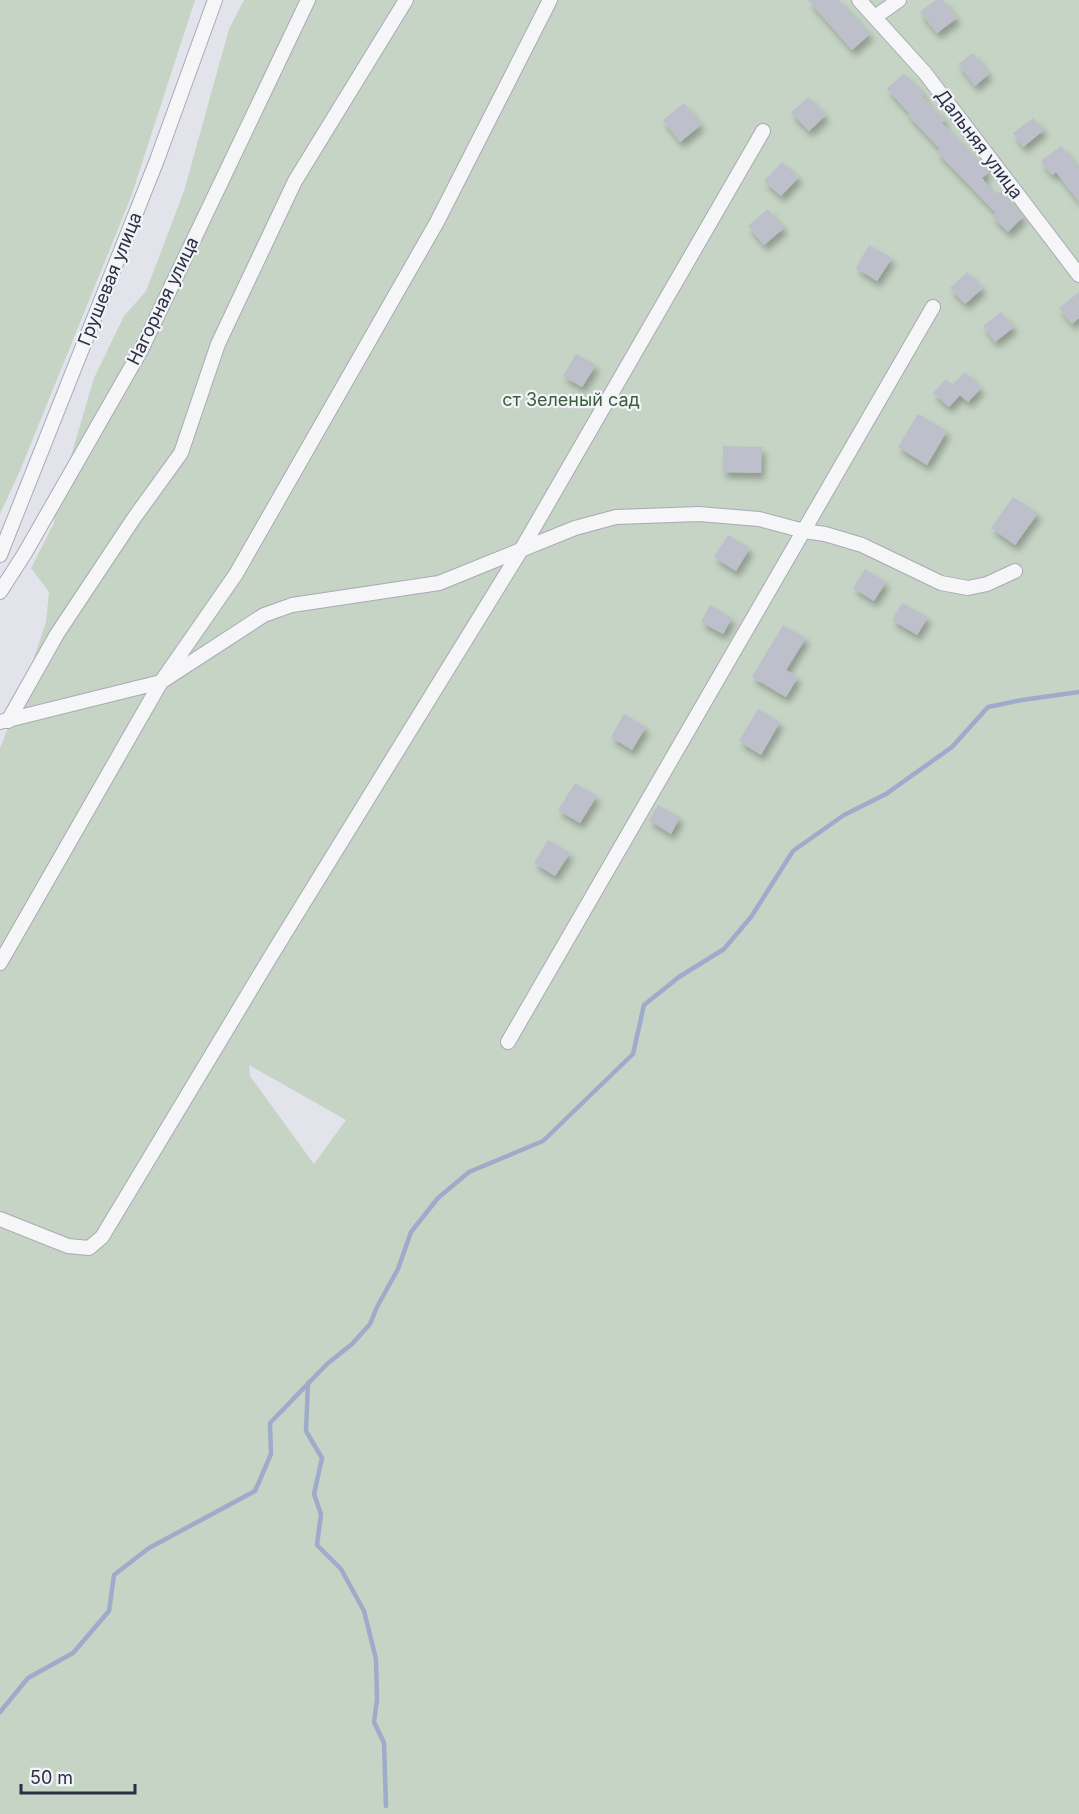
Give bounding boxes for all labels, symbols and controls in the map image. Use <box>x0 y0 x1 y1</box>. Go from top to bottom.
street label: Дальняя улица <box>931 85 1028 203</box>
street label: Грушевая улица <box>73 209 146 349</box>
street label: Нагорная улица <box>122 233 203 368</box>
park label: ст Зеленый сад <box>502 389 640 410</box>
scale bar <box>21 1757 135 1795</box>
text: 50 m <box>30 1767 73 1788</box>

